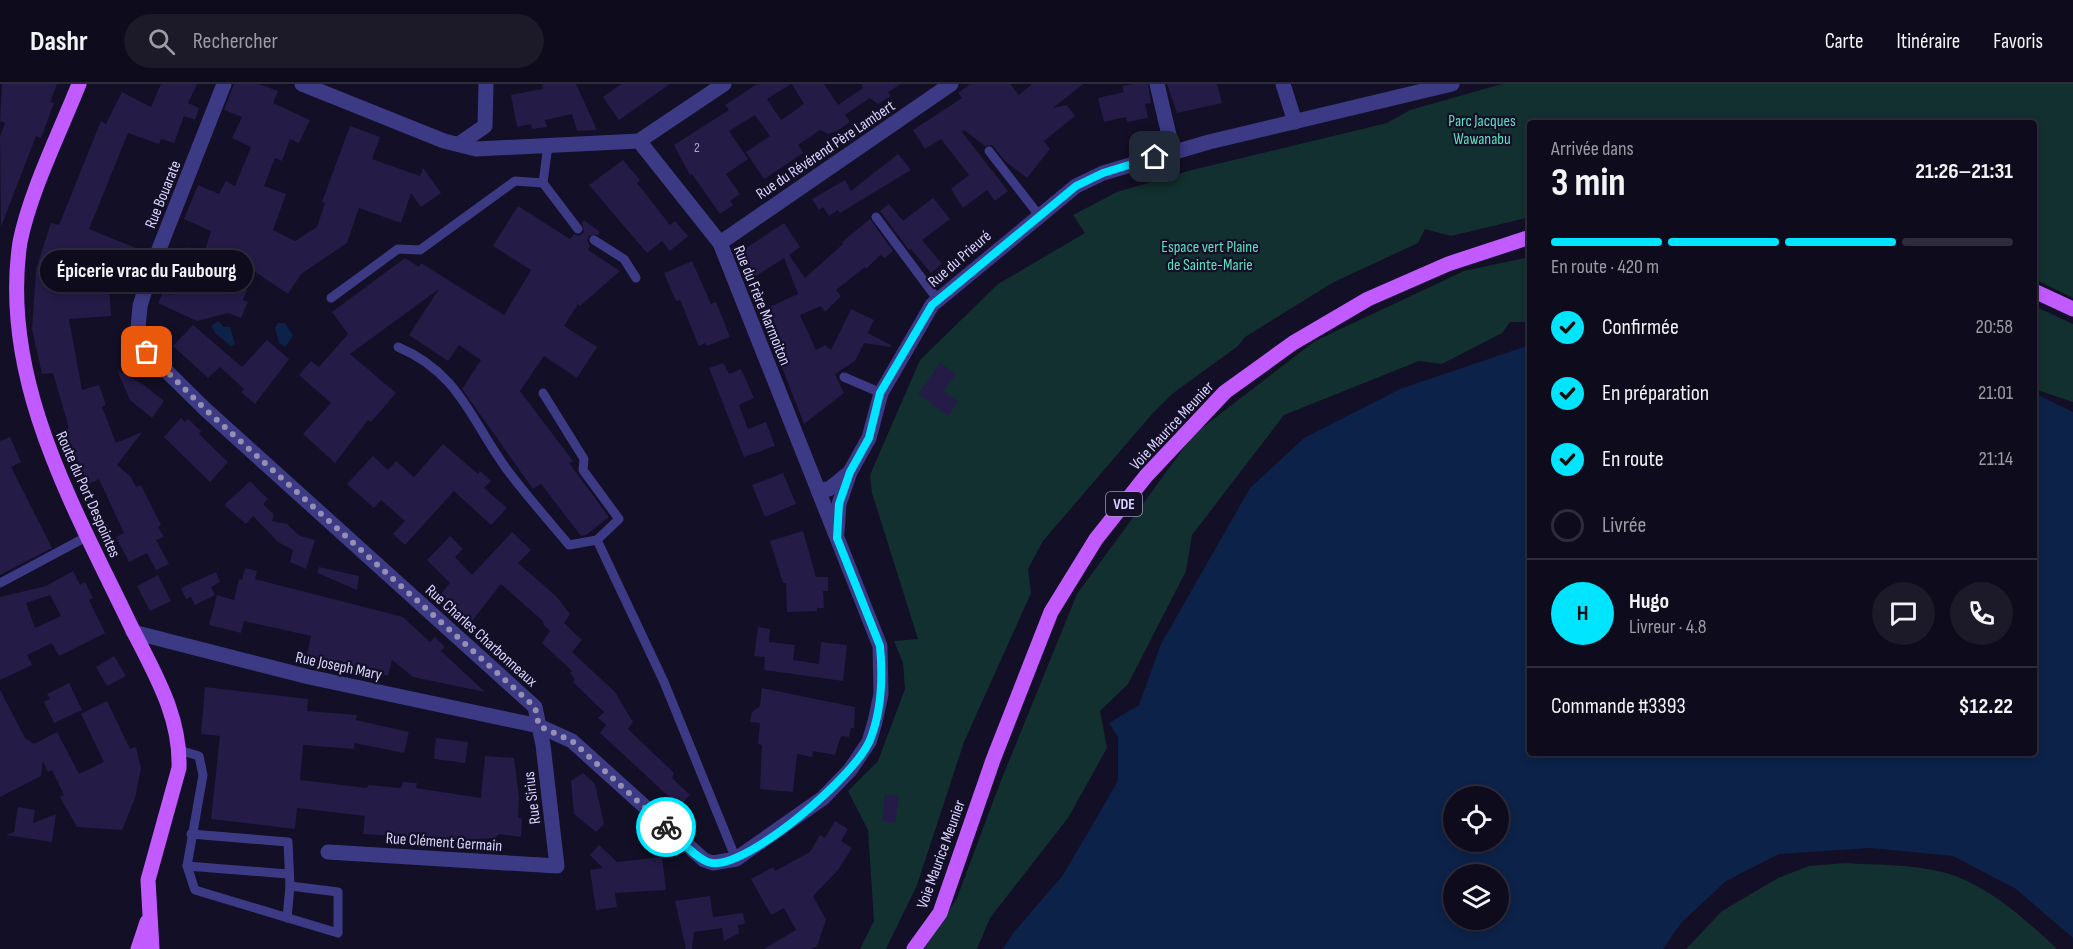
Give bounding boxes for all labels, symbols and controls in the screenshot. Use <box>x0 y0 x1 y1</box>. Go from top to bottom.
search box <box>124 14 544 68</box>
text: Dashr <box>30 25 88 58</box>
icon: search <box>145 25 178 58</box>
text: Rechercher <box>193 28 278 55</box>
text: Carte <box>1825 29 1864 54</box>
text: Itinéraire <box>1897 29 1960 54</box>
text: Favoris <box>1993 29 2043 54</box>
street label: Rue du Révérend Père Lambert <box>753 97 899 204</box>
park label: Parc Jacques Wawanabu <box>1448 112 1516 149</box>
pin <box>1129 131 1180 182</box>
text: Arrivée dans <box>1551 137 1634 161</box>
house number: 2 <box>694 139 700 156</box>
icon: home <box>1138 140 1171 173</box>
street label: Rue Bouarate <box>141 158 186 231</box>
text: 21:26–21:31 <box>1915 158 2013 185</box>
text: 3 min <box>1551 160 1626 207</box>
street label: Rue du Prieuré <box>925 227 995 292</box>
park label: Espace vert Plaine de Sainte-Marie <box>1161 238 1259 275</box>
street label: Rue du Frère Marmoiton <box>729 243 794 368</box>
callout: Épicerie vrac du Faubourg <box>40 250 254 292</box>
text: En route · 420 m <box>1551 255 1659 279</box>
text: Épicerie vrac du Faubourg <box>57 259 236 283</box>
icon: check <box>1551 311 1584 344</box>
text: Confirmée <box>1602 314 1679 341</box>
text: 20:58 <box>1976 315 2013 339</box>
pin <box>121 326 172 377</box>
icon: bag <box>130 335 163 368</box>
icon: check <box>1551 377 1584 410</box>
street label: Voie Maurice Meunier <box>1126 378 1218 474</box>
text: En préparation <box>1602 380 1709 407</box>
text: 21:01 <box>1978 381 2013 405</box>
street label: Route du Port Despointes <box>51 429 124 561</box>
icon: check <box>1551 443 1584 476</box>
text: En route <box>1602 446 1664 473</box>
text: 21:14 <box>1979 447 2013 471</box>
road number: VDE <box>1106 492 1142 516</box>
text: Livrée <box>1602 512 1646 539</box>
street label: Rue Charles Charbonneaux <box>421 581 541 691</box>
button: chat <box>1872 582 1935 645</box>
button: phone <box>1950 582 2013 645</box>
text: Hugo <box>1629 588 1669 615</box>
text: H <box>1577 600 1588 627</box>
text: Livreur · 4.8 <box>1629 615 1707 639</box>
street label: Rue Joseph Mary <box>294 648 384 685</box>
text: Commande #3393 <box>1551 693 1686 720</box>
text: $12.22 <box>1958 693 2013 720</box>
street label: Rue Sirius <box>520 770 545 825</box>
map controls <box>1443 786 1509 930</box>
button: locate <box>1443 786 1509 852</box>
courier <box>636 797 696 857</box>
street label: Voie Maurice Meunier <box>913 797 970 911</box>
icon: bike <box>650 811 683 844</box>
street label: Rue Clément Germain <box>385 829 503 856</box>
button: layers <box>1443 864 1509 930</box>

